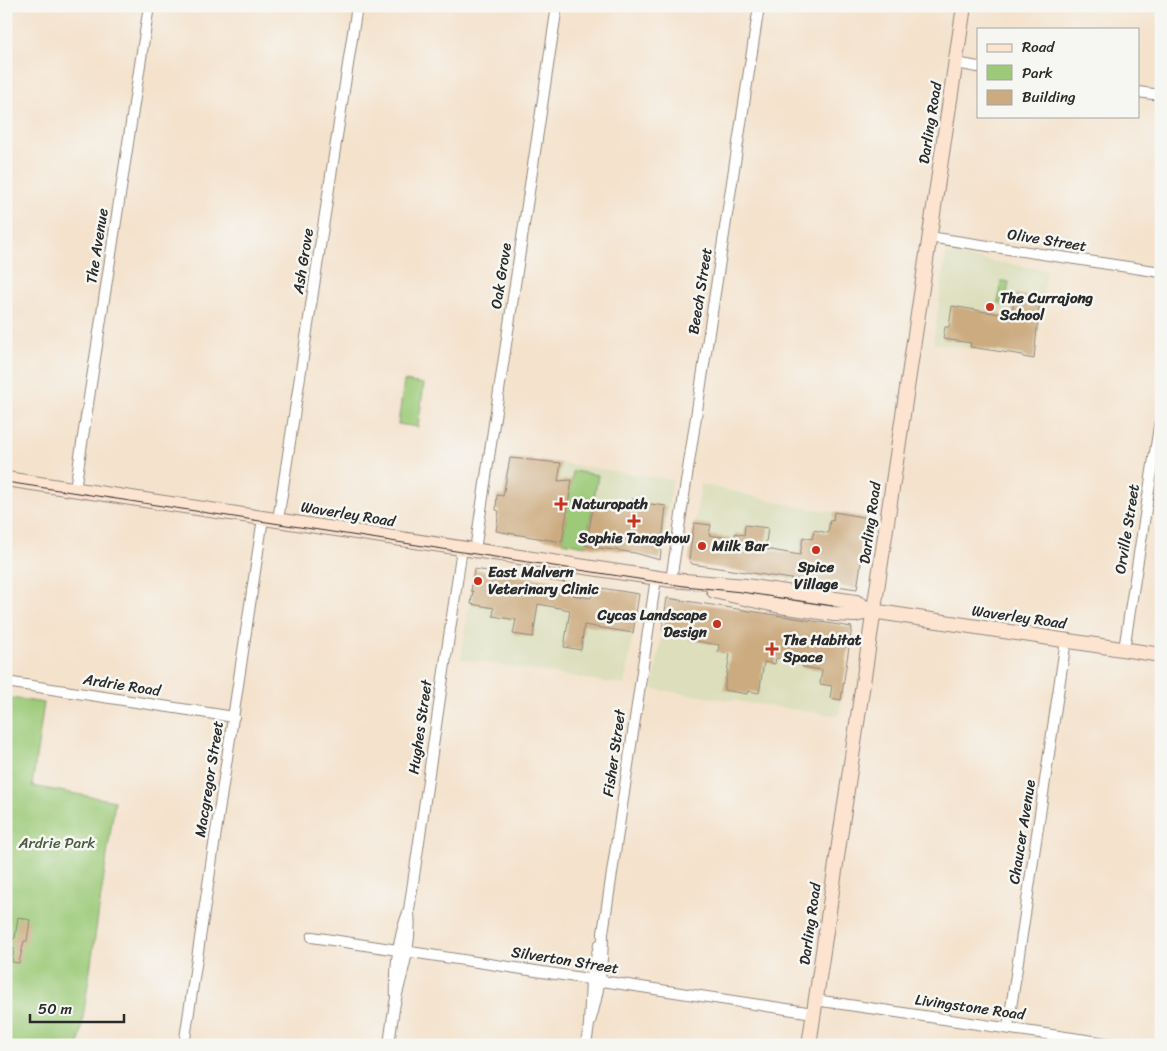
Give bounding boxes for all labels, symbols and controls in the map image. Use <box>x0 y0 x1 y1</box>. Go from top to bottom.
legend <box>977 28 1140 118</box>
text: Road <box>1022 34 1055 60</box>
text: Park <box>1022 60 1053 86</box>
street label: Darling Road <box>911 79 949 166</box>
text: Building <box>1022 84 1076 110</box>
street label: The Avenue <box>78 206 116 286</box>
street label: Olive Street <box>1006 221 1089 259</box>
street label: Ash Grove <box>285 226 321 297</box>
street label: Oak Grove <box>483 241 519 311</box>
street label: Beech Street <box>680 245 720 336</box>
place label: The Currajong School <box>999 285 1094 328</box>
marker: The Currajong School <box>984 301 996 313</box>
street label: Darling Road <box>851 479 889 566</box>
street label: Orville Street <box>1107 482 1147 576</box>
place label: Naturopath <box>571 491 648 517</box>
street label: Waverley Road <box>299 494 398 534</box>
marker: Naturopath <box>554 497 568 511</box>
marker: Sophie Tanaghow <box>628 515 640 527</box>
place label: Sophie Tanaghow <box>577 525 690 551</box>
place label: Milk Bar <box>711 533 770 559</box>
marker: Milk Bar <box>696 540 708 552</box>
marker: Spice Village <box>810 544 822 556</box>
place label: Spice Village <box>794 554 839 597</box>
place label: East Malvern Veterinary Clinic <box>488 559 599 602</box>
marker: East Malvern Veterinary Clinic <box>472 575 484 587</box>
street label: Waverley Road <box>970 597 1069 637</box>
place label: Cycas Landscape Design <box>597 602 708 645</box>
marker: Cycas Landscape Design <box>711 618 723 630</box>
place label: The Habitat Space <box>782 627 862 670</box>
marker: The Habitat Space <box>765 642 779 656</box>
street label: Ardrie Road <box>81 666 164 704</box>
street label: Hughes Street <box>401 677 440 776</box>
street label: Fisher Street <box>595 707 633 798</box>
street label: Macgregor Street <box>187 719 231 839</box>
street label: Chaucer Avenue <box>1001 778 1043 886</box>
park label: Ardrie Park <box>18 830 95 856</box>
street label: Darling Road <box>791 880 829 967</box>
street label: Silverton Street <box>510 939 621 981</box>
street label: Livingstone Road <box>913 986 1028 1028</box>
scale bar <box>30 991 124 1023</box>
text: 50 m <box>38 996 73 1022</box>

